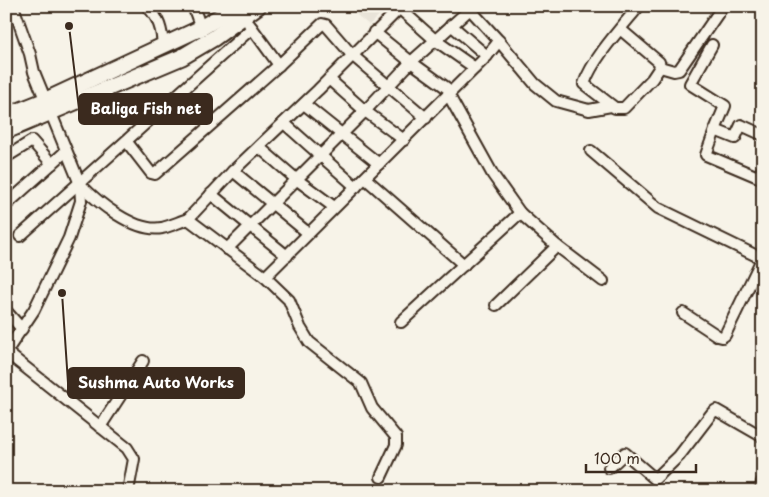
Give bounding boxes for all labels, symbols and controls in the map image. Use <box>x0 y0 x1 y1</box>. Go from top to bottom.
callout: Baliga Fish net <box>79 94 212 124</box>
text: Baliga Fish net <box>90 96 202 119</box>
callout: Sushma Auto Works <box>68 368 244 398</box>
text: Sushma Auto Works <box>78 370 234 393</box>
scale bar <box>586 442 696 474</box>
text: 100 m <box>594 446 640 469</box>

